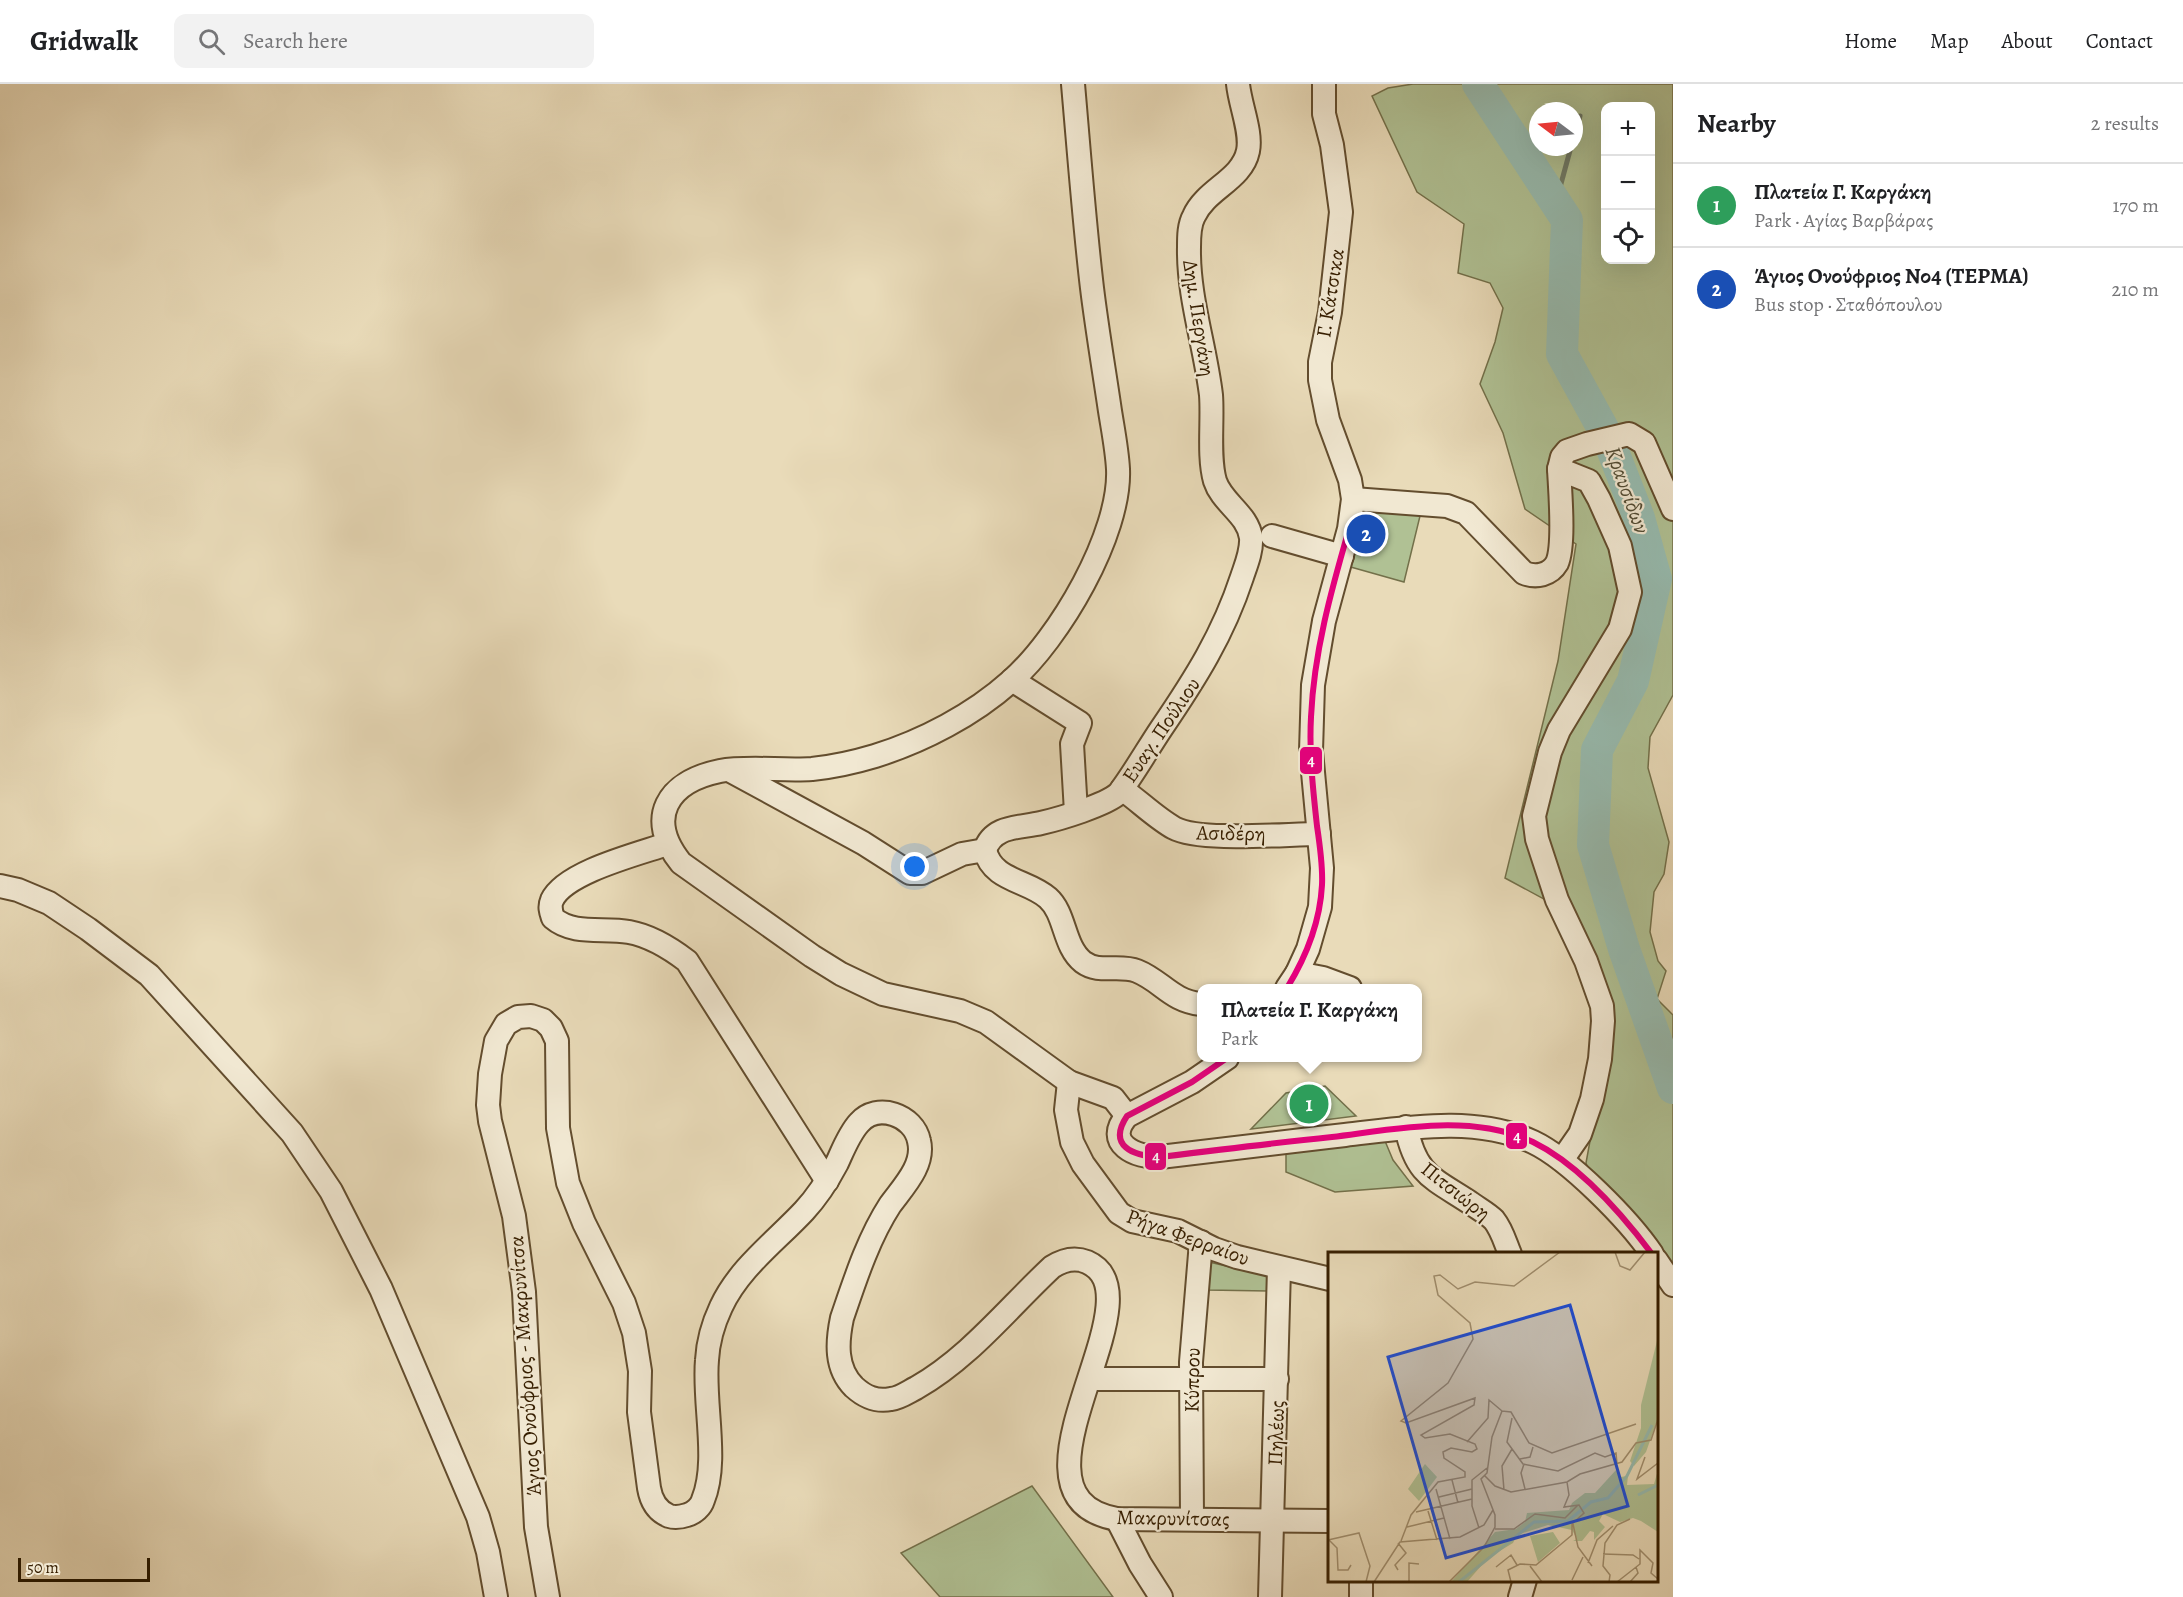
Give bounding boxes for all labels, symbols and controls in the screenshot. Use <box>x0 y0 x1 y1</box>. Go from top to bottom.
search box <box>174 14 594 68</box>
text: Gridwalk <box>30 22 138 60</box>
icon: search <box>195 25 228 58</box>
text: Search here <box>243 26 348 56</box>
text: Home <box>1844 27 1897 55</box>
text: Map <box>1930 27 1968 55</box>
text: About <box>2001 27 2053 55</box>
text: Contact <box>2086 27 2153 55</box>
north arrow <box>1529 102 1583 156</box>
map controls <box>1601 102 1655 264</box>
button: + <box>1601 102 1655 156</box>
text: Nearby <box>1697 106 1776 141</box>
text: 2 results <box>2091 110 2159 137</box>
button: − <box>1601 156 1655 210</box>
text: Πλατεία Γ. Καργάκη <box>1754 177 1932 207</box>
text: 1 <box>1713 192 1720 219</box>
text: 170 m <box>2113 192 2159 219</box>
text: Park · Αγίας Βαρβάρας <box>1754 207 1933 234</box>
button: locate <box>1601 210 1655 264</box>
street label: Γ. Κάτσικα <box>1309 247 1351 339</box>
street label: Δημ. Περγάνη <box>1176 258 1222 378</box>
text: Άγιος Ονούφριος Νο4 (ΤΕΡΜΑ) <box>1754 261 2029 291</box>
text: 2 <box>1712 276 1721 303</box>
text: 210 m <box>2111 276 2159 303</box>
text: Bus stop · Σταθόπουλου <box>1754 291 1943 318</box>
water label: Κραυσίδων <box>1597 442 1657 538</box>
pin: 2 <box>1346 512 1386 556</box>
street label: Ευαγ. Πούλιου <box>1115 672 1207 788</box>
line badge: 4 <box>1299 746 1323 775</box>
text: 4 <box>1307 750 1315 772</box>
street label: Ασιδέρη <box>1195 818 1266 848</box>
your location <box>900 852 929 881</box>
popup <box>1197 984 1422 1062</box>
text: Πλατεία Γ. Καργάκη <box>1221 995 1398 1025</box>
text: Park <box>1221 1025 1258 1052</box>
pin: 1 <box>1290 1082 1328 1126</box>
line badge: 4 <box>1505 1122 1528 1150</box>
text: 4 <box>1513 1126 1521 1148</box>
line badge: 4 <box>1144 1142 1167 1171</box>
text: 4 <box>1152 1146 1160 1168</box>
street label: Πιτσιώρη <box>1415 1155 1497 1227</box>
street label: Ρήγα Φερραίου <box>1123 1202 1253 1272</box>
street label: Άγιος Ονούφριος - Μακρυνίτσα <box>502 1235 548 1497</box>
inset map <box>1328 1252 1658 1582</box>
street label: Κύπρου <box>1177 1347 1207 1413</box>
street label: Πηλέως <box>1261 1400 1291 1466</box>
street label: Μακρυνίτσας <box>1116 1503 1230 1533</box>
scale bar <box>18 1555 150 1582</box>
text: 50 m <box>27 1557 59 1579</box>

